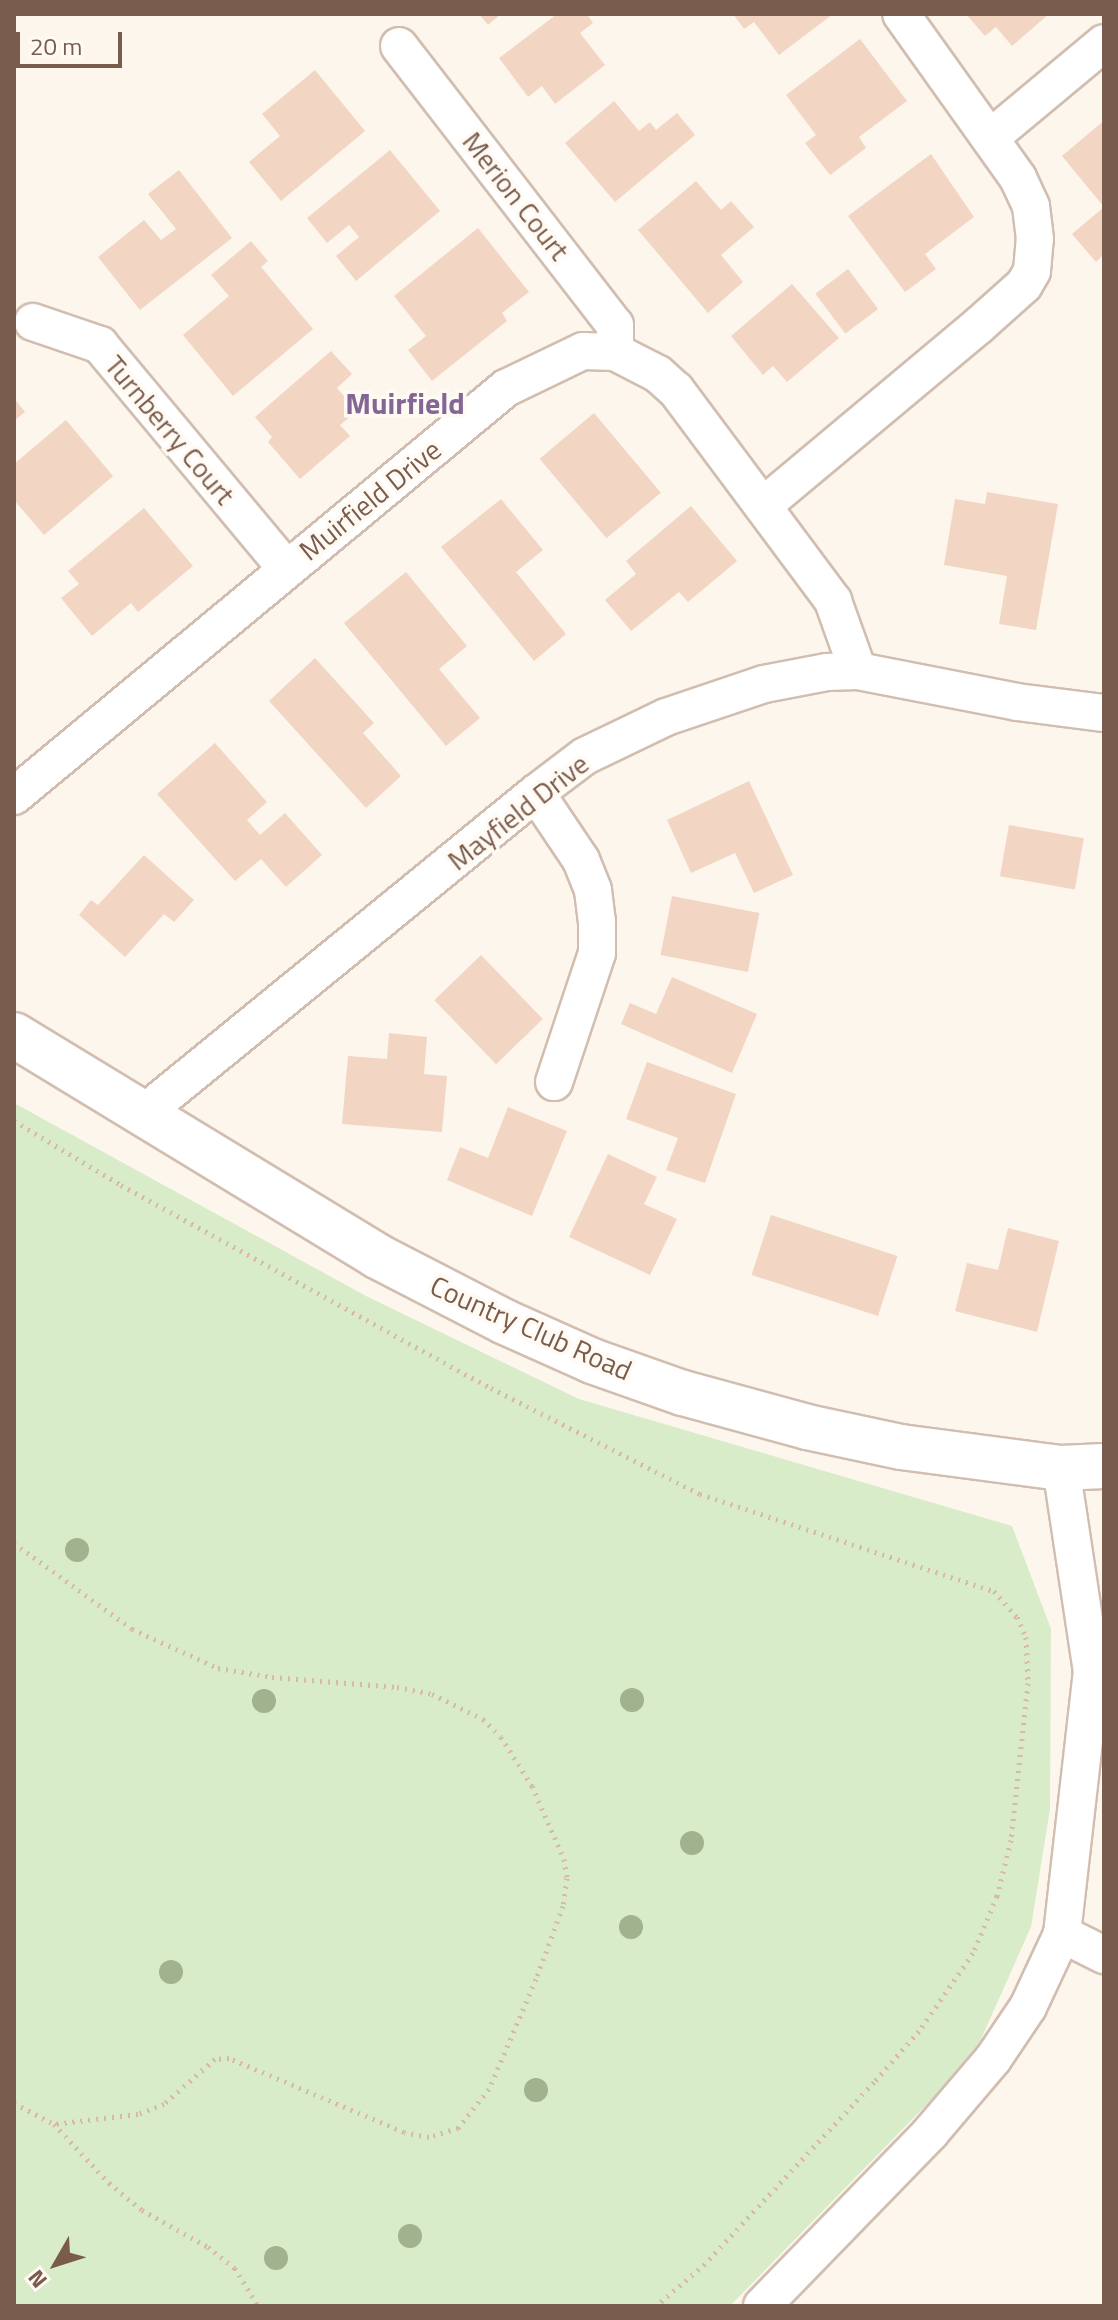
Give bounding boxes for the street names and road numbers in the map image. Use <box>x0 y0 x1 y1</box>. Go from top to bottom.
street label: Merion Court <box>456 125 576 267</box>
street label: Turnberry Court <box>98 349 242 511</box>
street label: Muirfield Drive <box>292 433 448 567</box>
street label: Mayfield Drive <box>441 747 595 877</box>
street label: Country Club Road <box>425 1269 637 1387</box>

